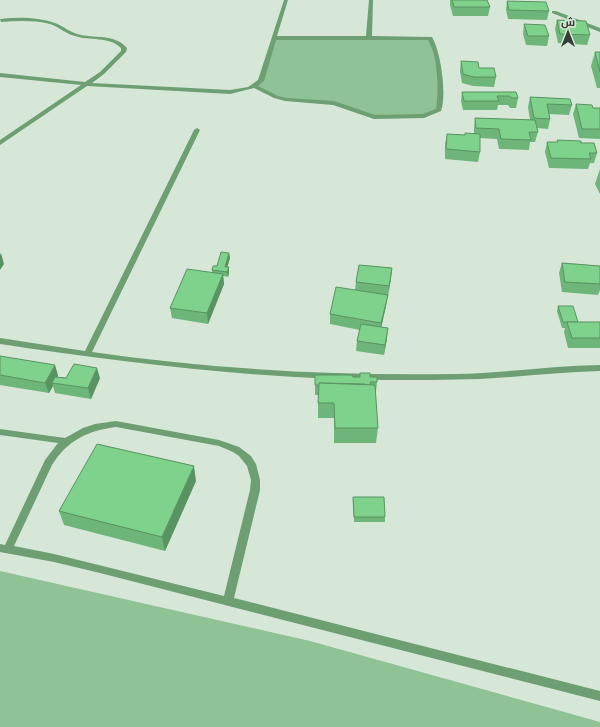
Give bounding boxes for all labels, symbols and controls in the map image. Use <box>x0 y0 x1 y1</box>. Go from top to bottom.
north arrow <box>548 12 588 52</box>
text: ش <box>561 15 575 29</box>

